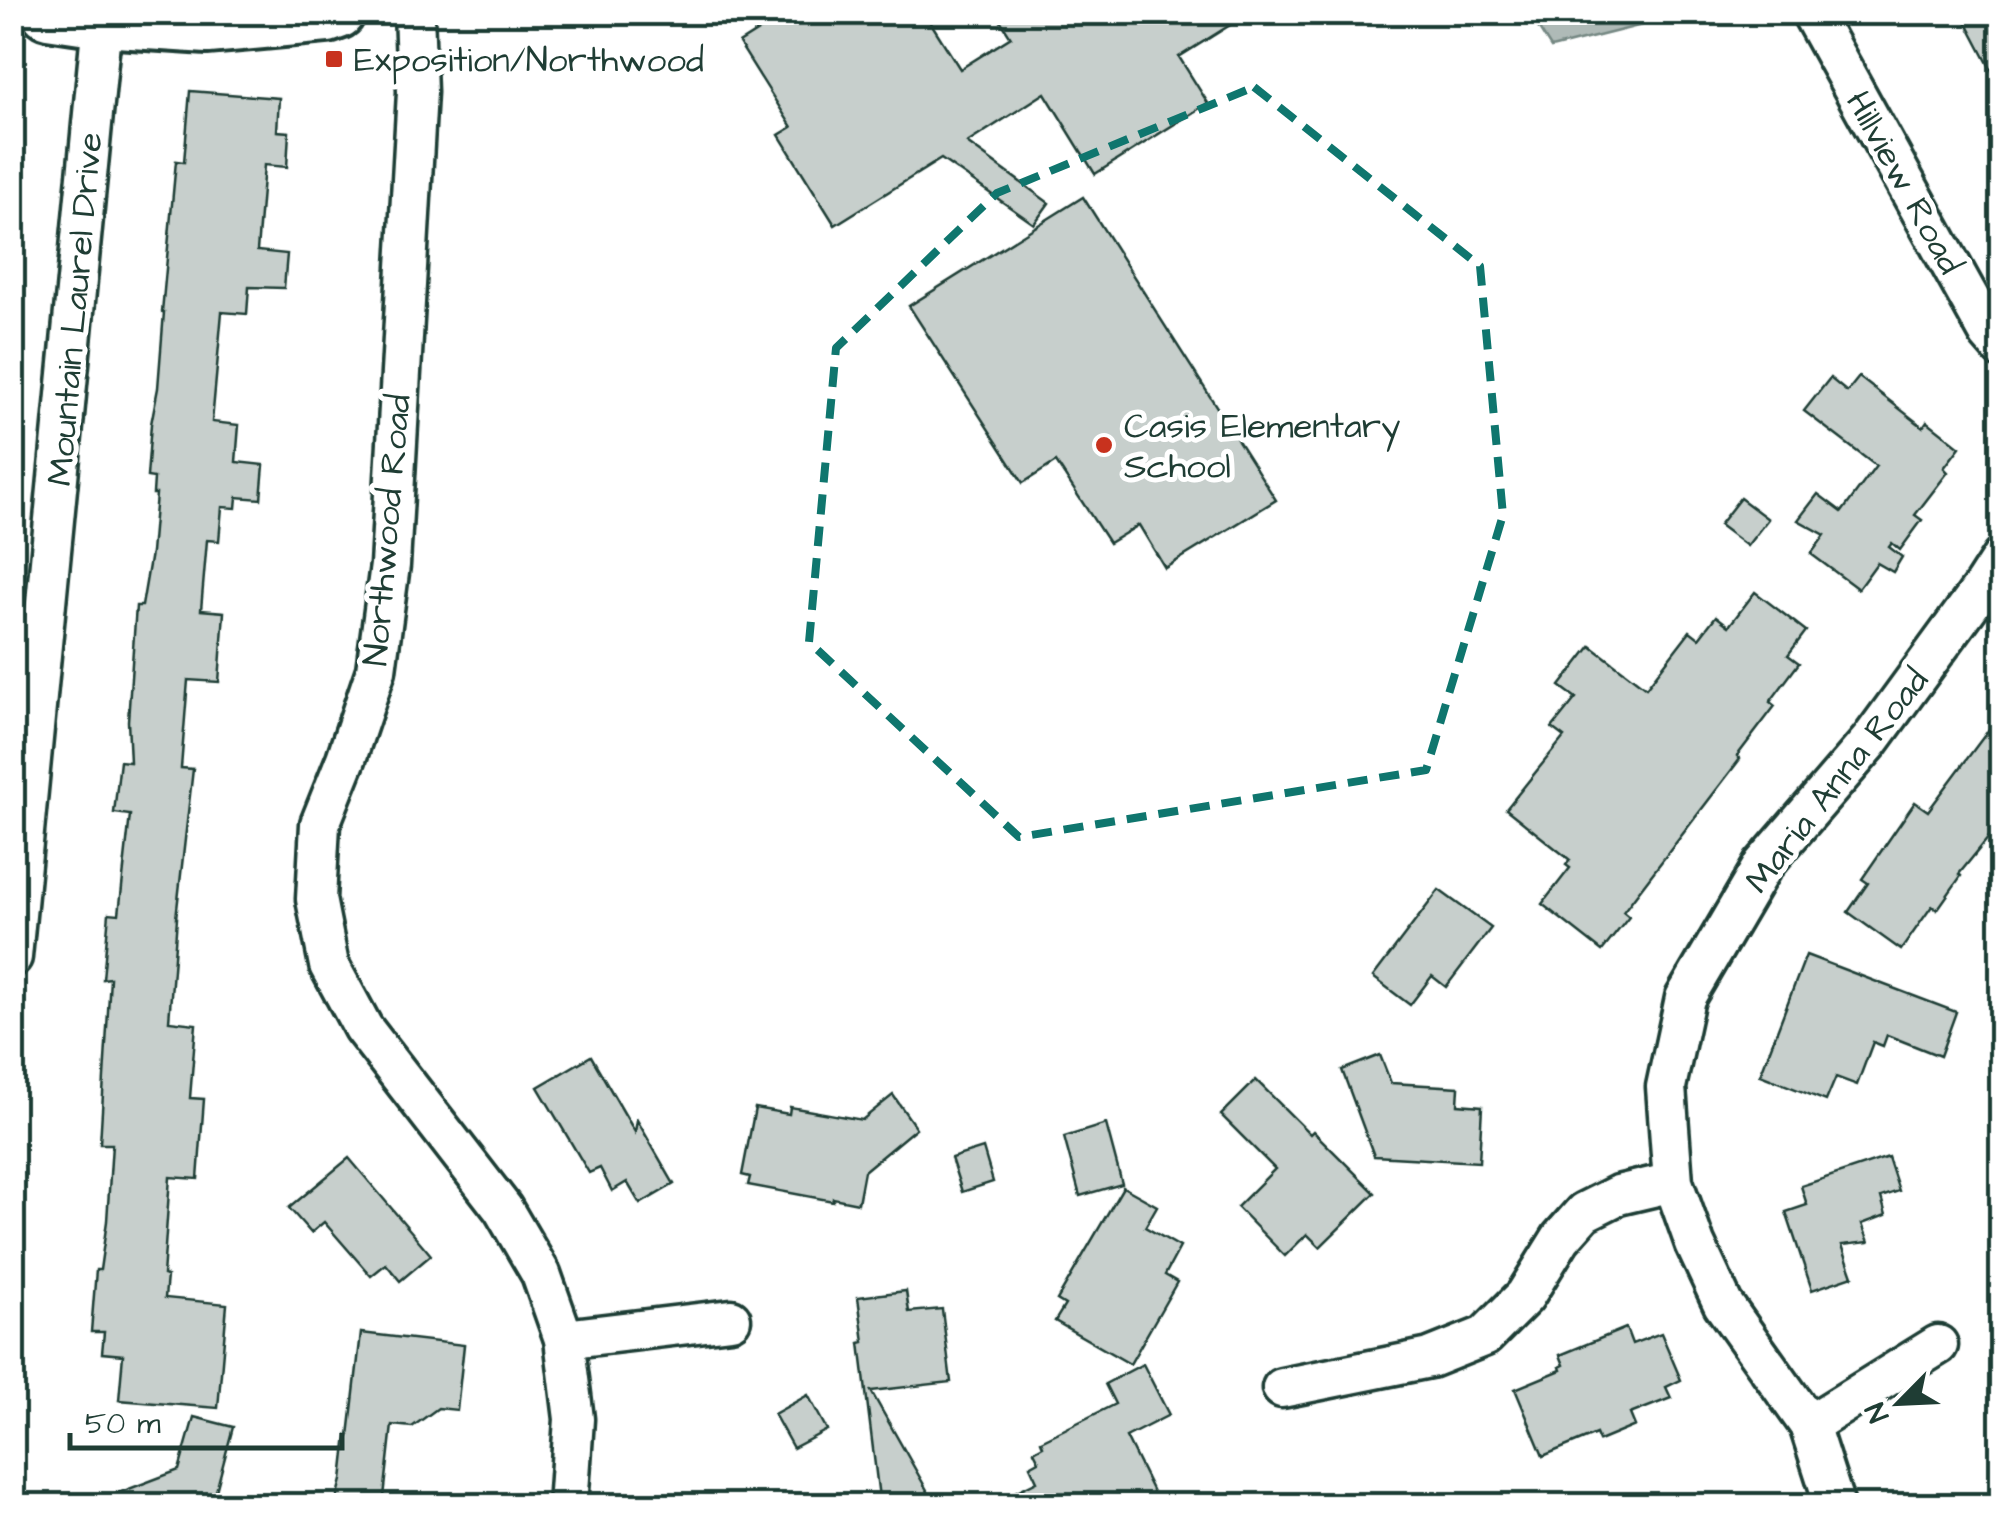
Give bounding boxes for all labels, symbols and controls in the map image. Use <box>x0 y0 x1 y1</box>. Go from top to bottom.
place label: Exposition/Northwood <box>354 36 704 85</box>
marker: Exposition/Northwood <box>323 48 345 70</box>
street label: Hillview Road <box>1833 82 1974 283</box>
street label: Mountain Laurel Drive <box>36 130 115 488</box>
street label: Northwood Road <box>351 392 424 668</box>
place label: Casis Elementary School <box>1124 402 1400 491</box>
marker: Casis Elementary School <box>1093 434 1115 456</box>
street label: Maria Anna Road <box>1734 658 1941 904</box>
north arrow <box>1849 1353 1949 1453</box>
scale bar <box>70 1388 342 1450</box>
text: N <box>1856 1396 1899 1429</box>
text: 50 m <box>85 1403 161 1445</box>

